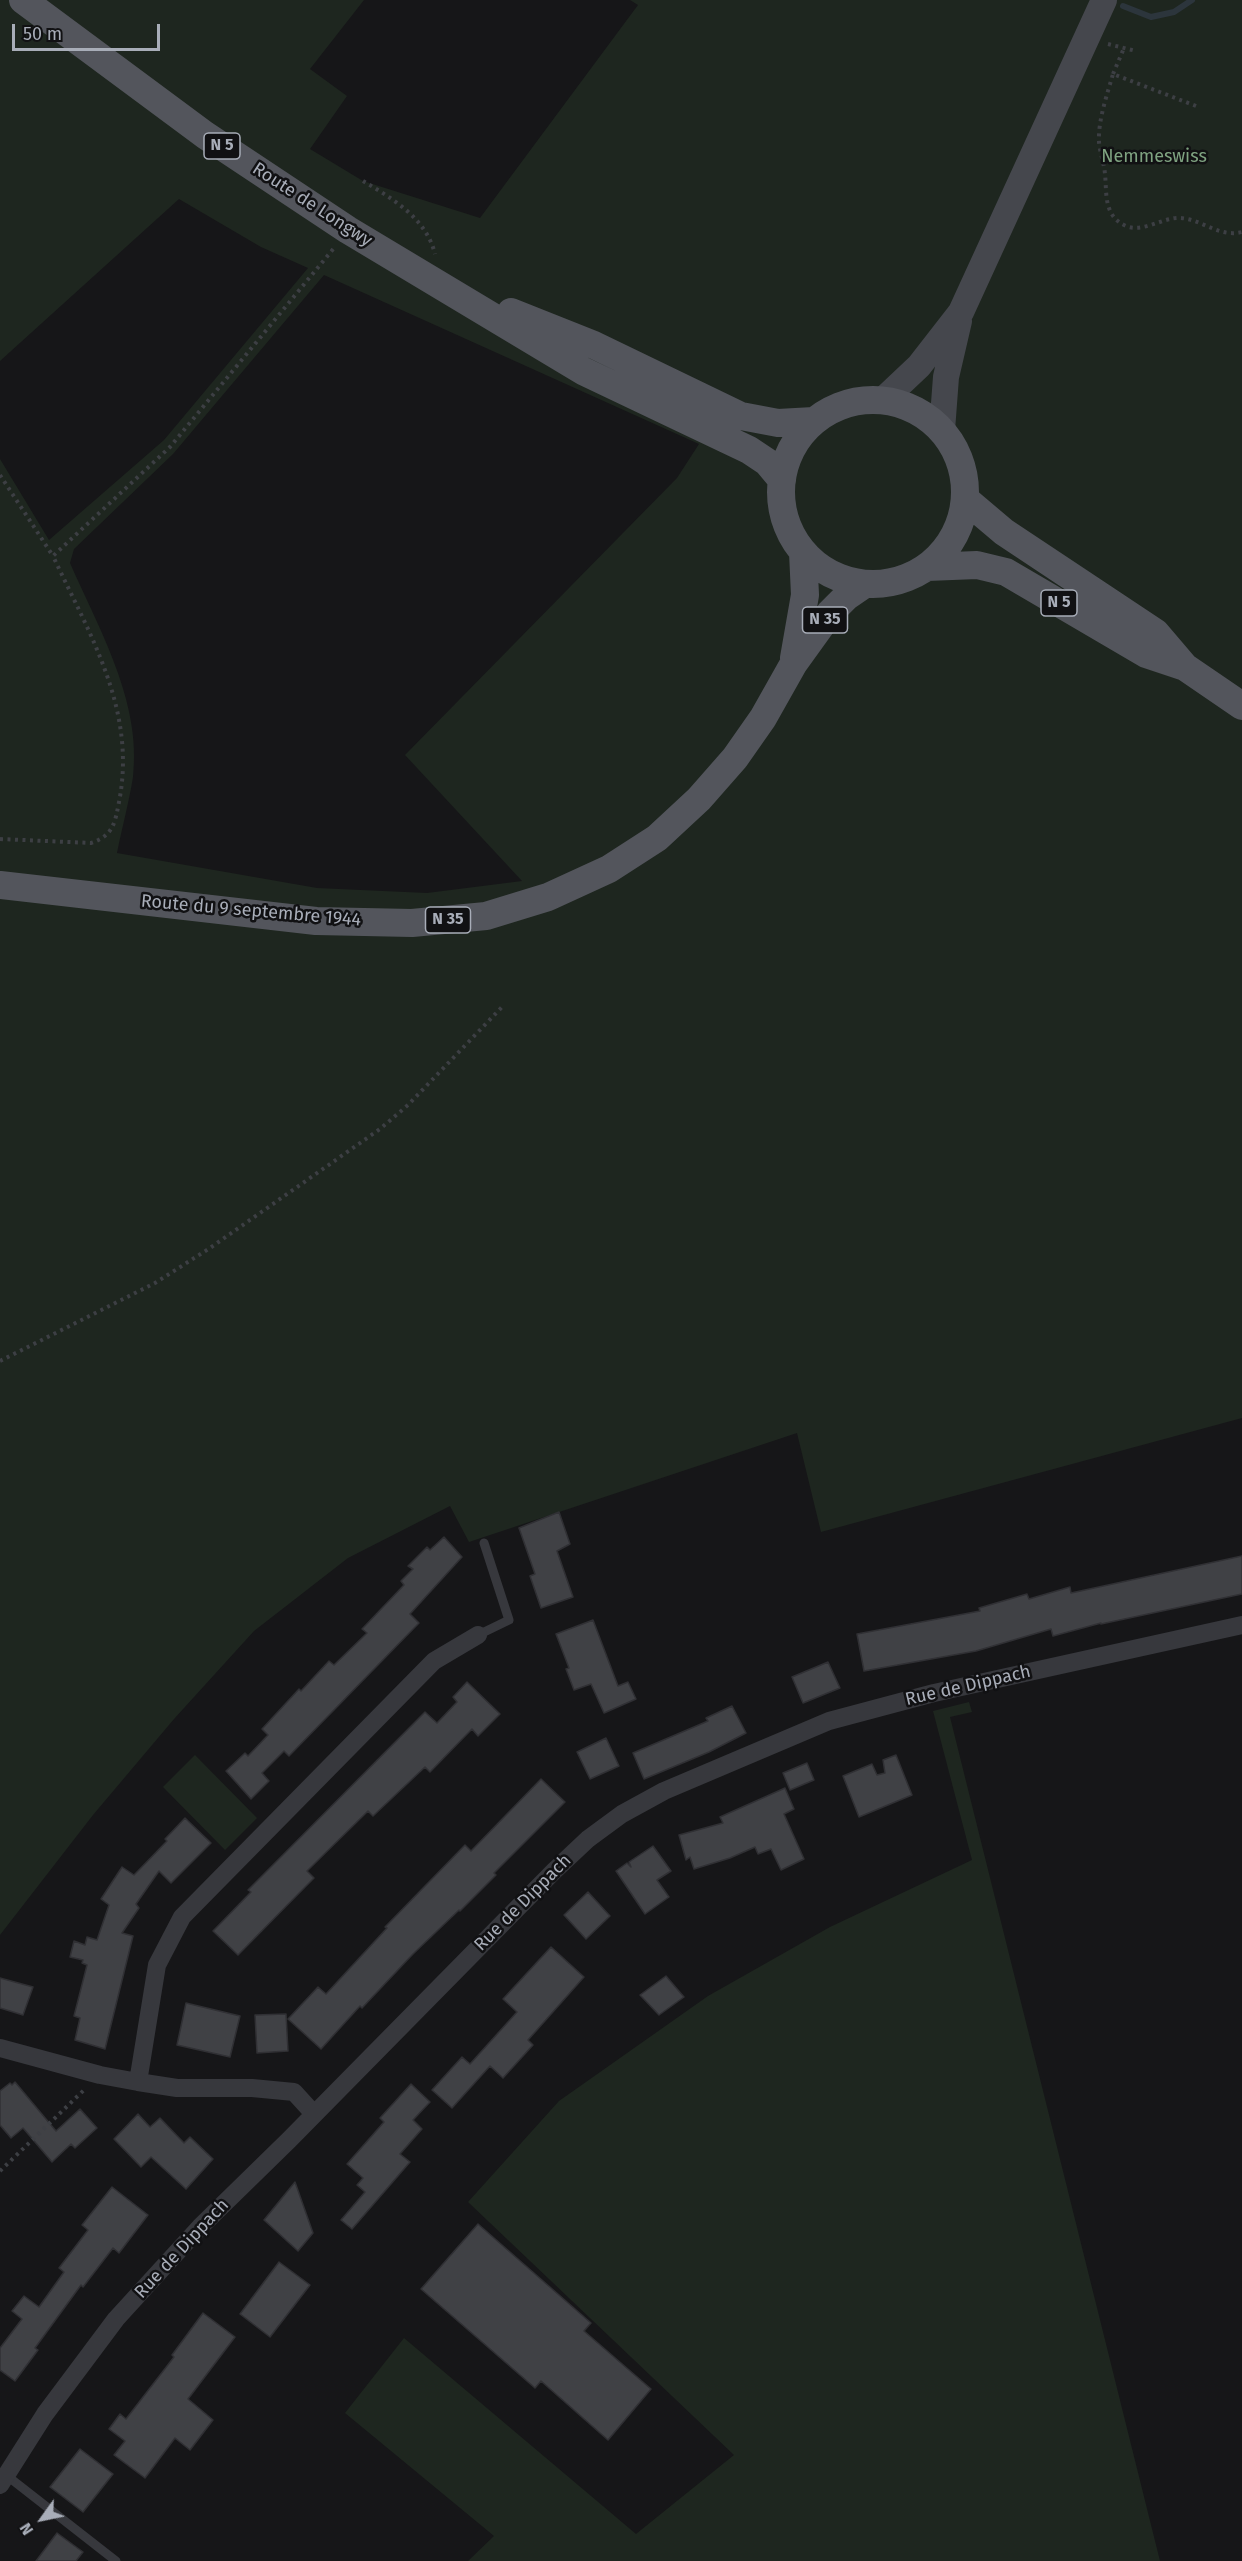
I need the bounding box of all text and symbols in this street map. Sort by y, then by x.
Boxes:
scale bar [15,12,164,50]
text: 50 m [23,23,62,45]
road number: N 5 [204,133,240,159]
park label: Nemmeswiss [1101,146,1207,168]
street label: Route de Longwy [248,158,376,252]
road number: N 5 [1041,590,1077,616]
road number: N 35 [802,607,848,633]
street label: Route du 9 septembre 1944 [140,891,362,931]
road number: N 35 [426,907,470,933]
street label: Rue de Dippach [903,1661,1033,1711]
street label: Rue de Dippach [470,1850,576,1956]
street label: Rue de Dippach [130,2195,234,2303]
north arrow [12,2489,72,2549]
text: N [16,2519,37,2539]

